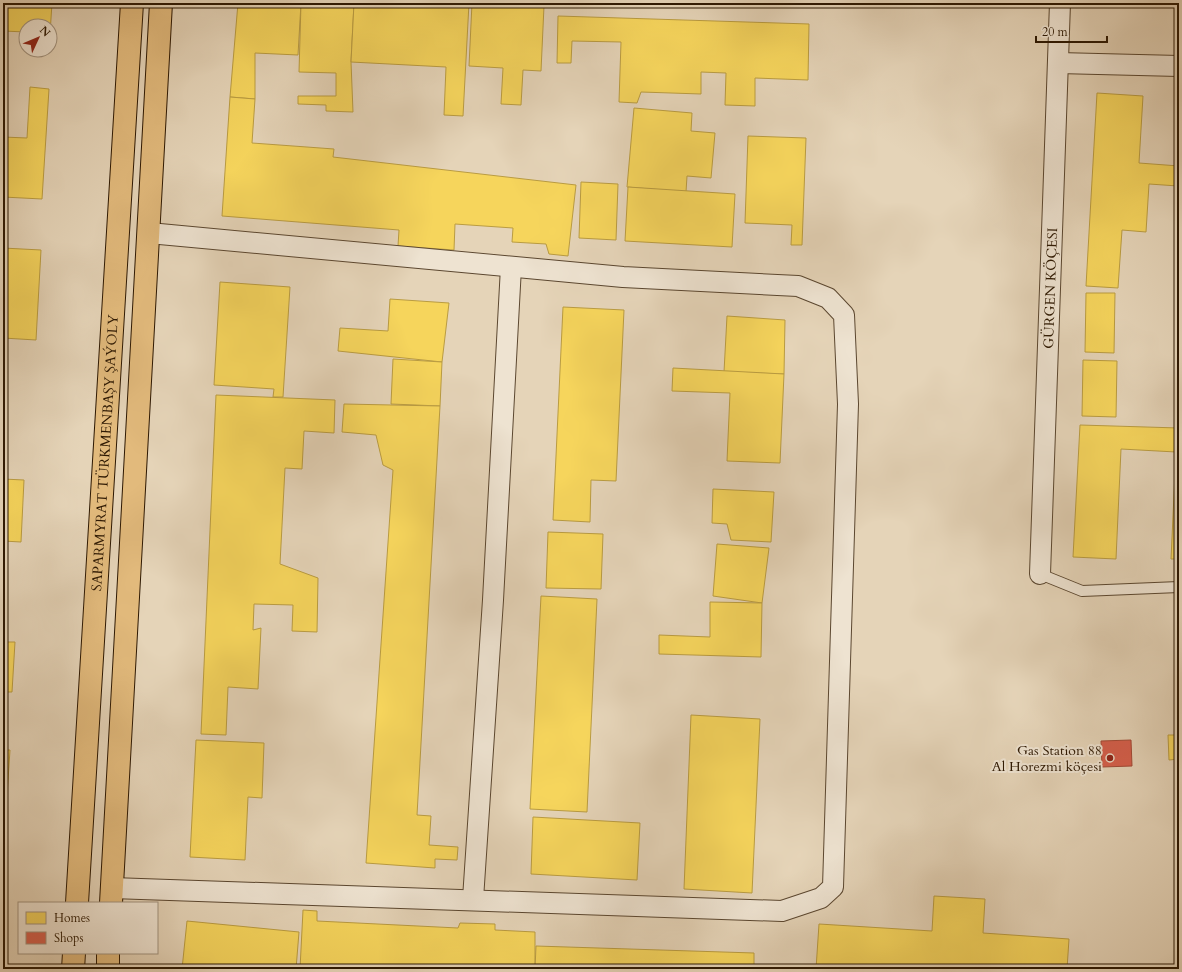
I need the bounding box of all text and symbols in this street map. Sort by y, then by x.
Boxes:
north arrow [18,18,58,58]
scale bar [1036,18,1107,44]
text: N [36,23,54,40]
text: 20 m [1042,24,1069,40]
street label: GÜRGEN KÖÇESI [1039,227,1062,349]
street label: SAPARMYRAT TÜRKMENBAŞY ŞAÝOLY [87,313,123,592]
place label: Gas Station 88 Al Horezmi köçesi [992,741,1102,776]
marker: Gas Station 88 Al Horezmi köçesi [1105,753,1115,763]
legend [18,902,158,954]
text: Homes [54,910,90,926]
text: Shops [54,930,83,946]

